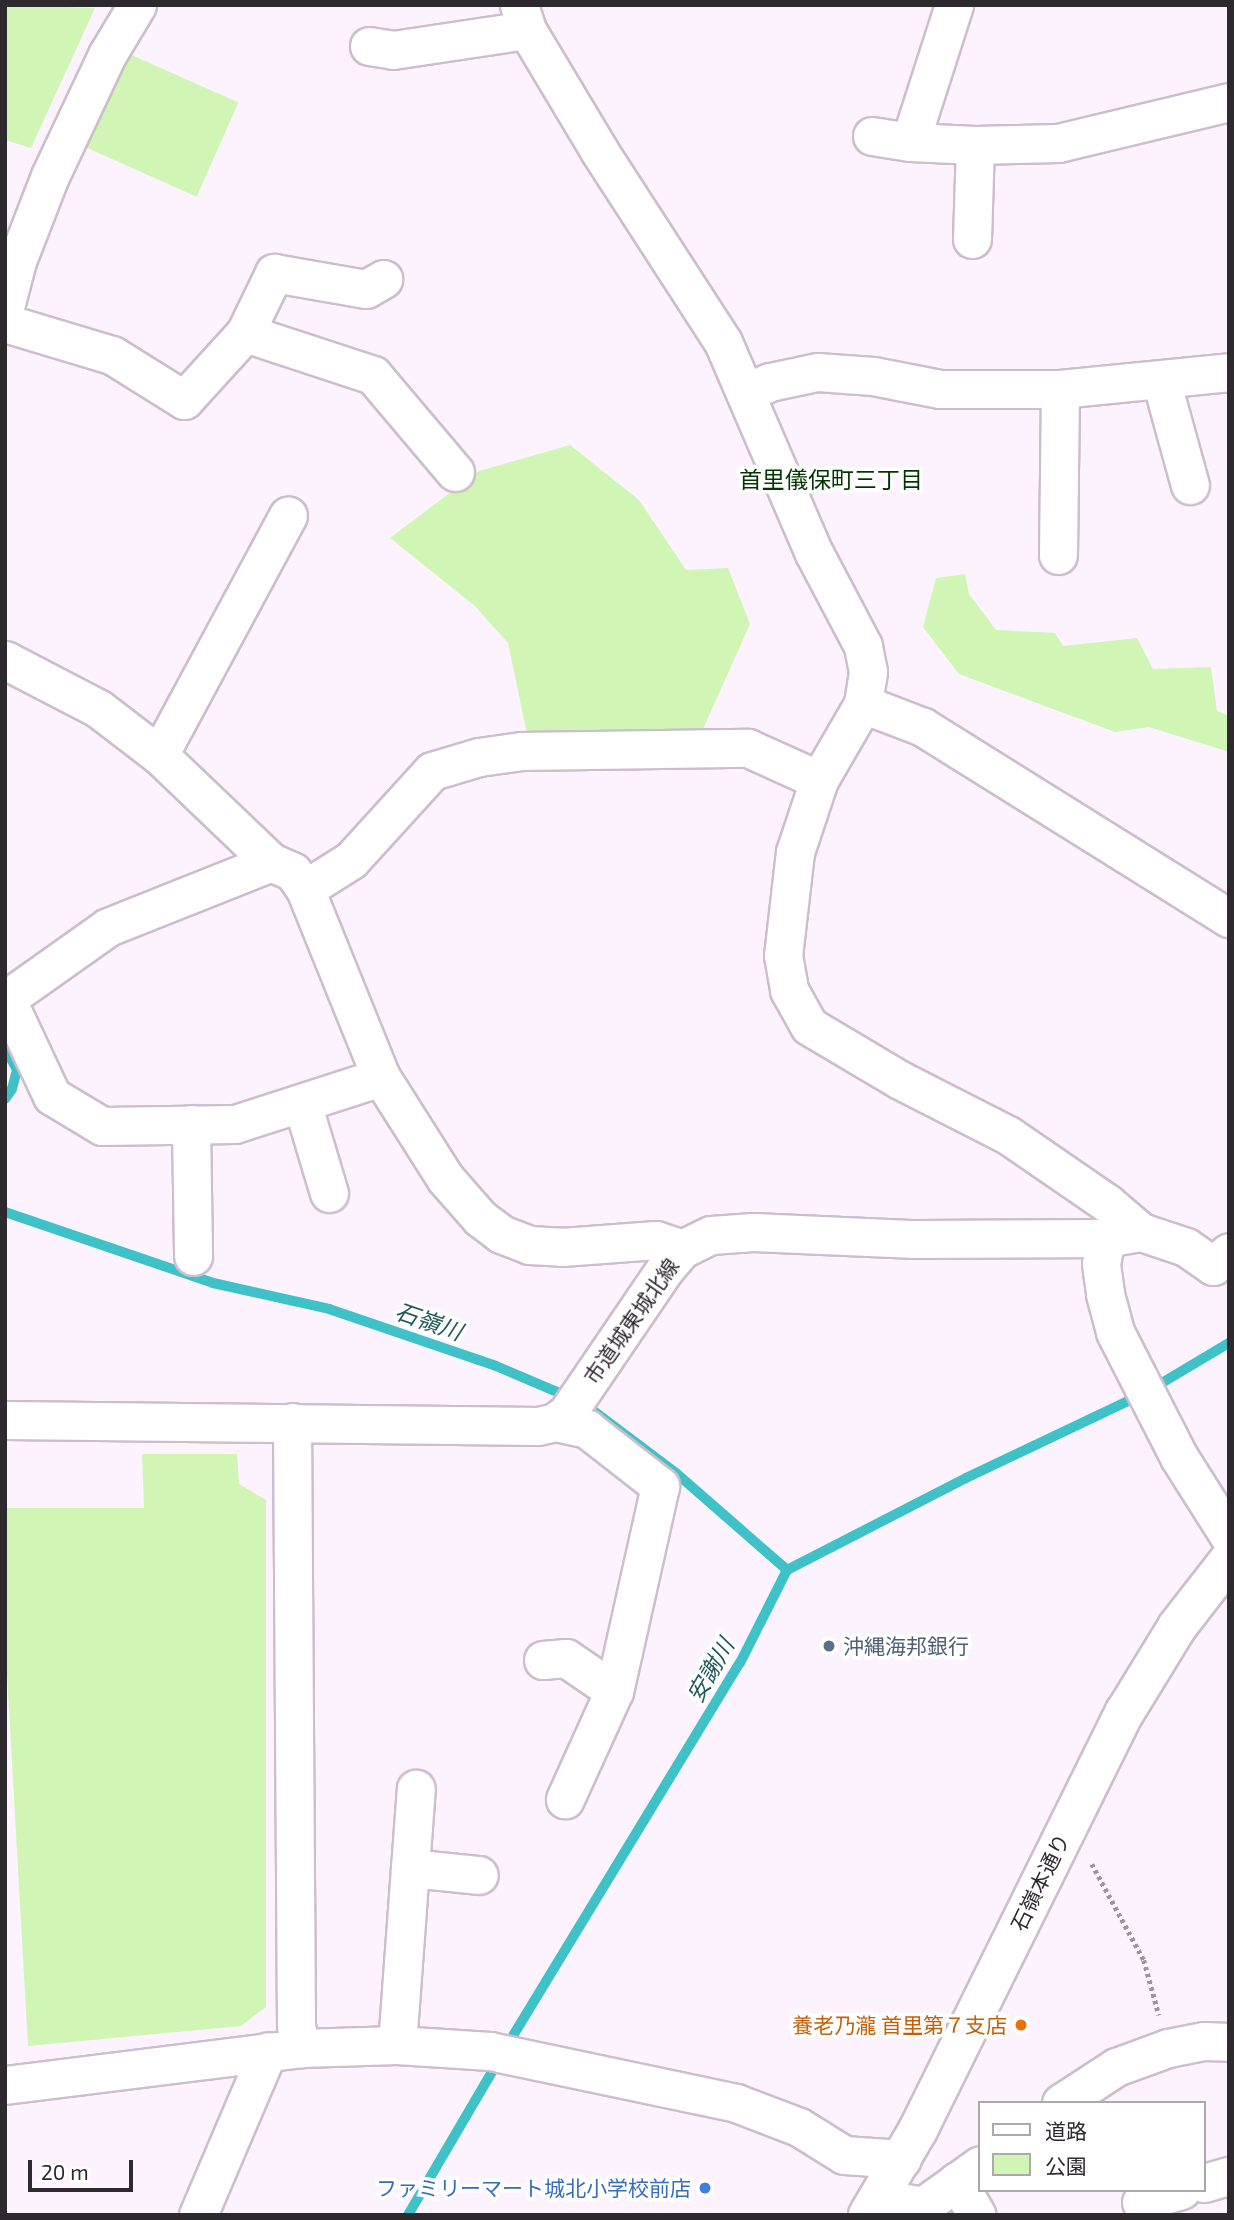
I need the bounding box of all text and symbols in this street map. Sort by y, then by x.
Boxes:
district label: 首里儀保町三丁目 [739,465,923,493]
street label: 市道城東城北線 [579,1254,683,1388]
water label: 石嶺川 [392,1297,466,1345]
water label: 安謝川 [681,1633,739,1707]
place label: 沖縄海邦銀行 [843,1633,969,1659]
marker: 沖縄海邦銀行 [821,1638,837,1654]
street label: 石嶺本通り [1006,1829,1074,1935]
place label: 養老乃瀧 首里第７支店 [792,2012,1007,2038]
marker: 養老乃瀧 首里第７支店 [1013,2017,1029,2033]
legend [978,2101,1206,2192]
text: 道路 [1045,2118,1087,2143]
scale bar [32,2146,136,2190]
text: 公園 [1045,2153,1087,2178]
text: 20 m [41,2159,89,2184]
place label: ファミリーマート城北小学校前店 [376,2175,691,2201]
marker: ファミリーマート城北小学校前店 [697,2180,713,2196]

